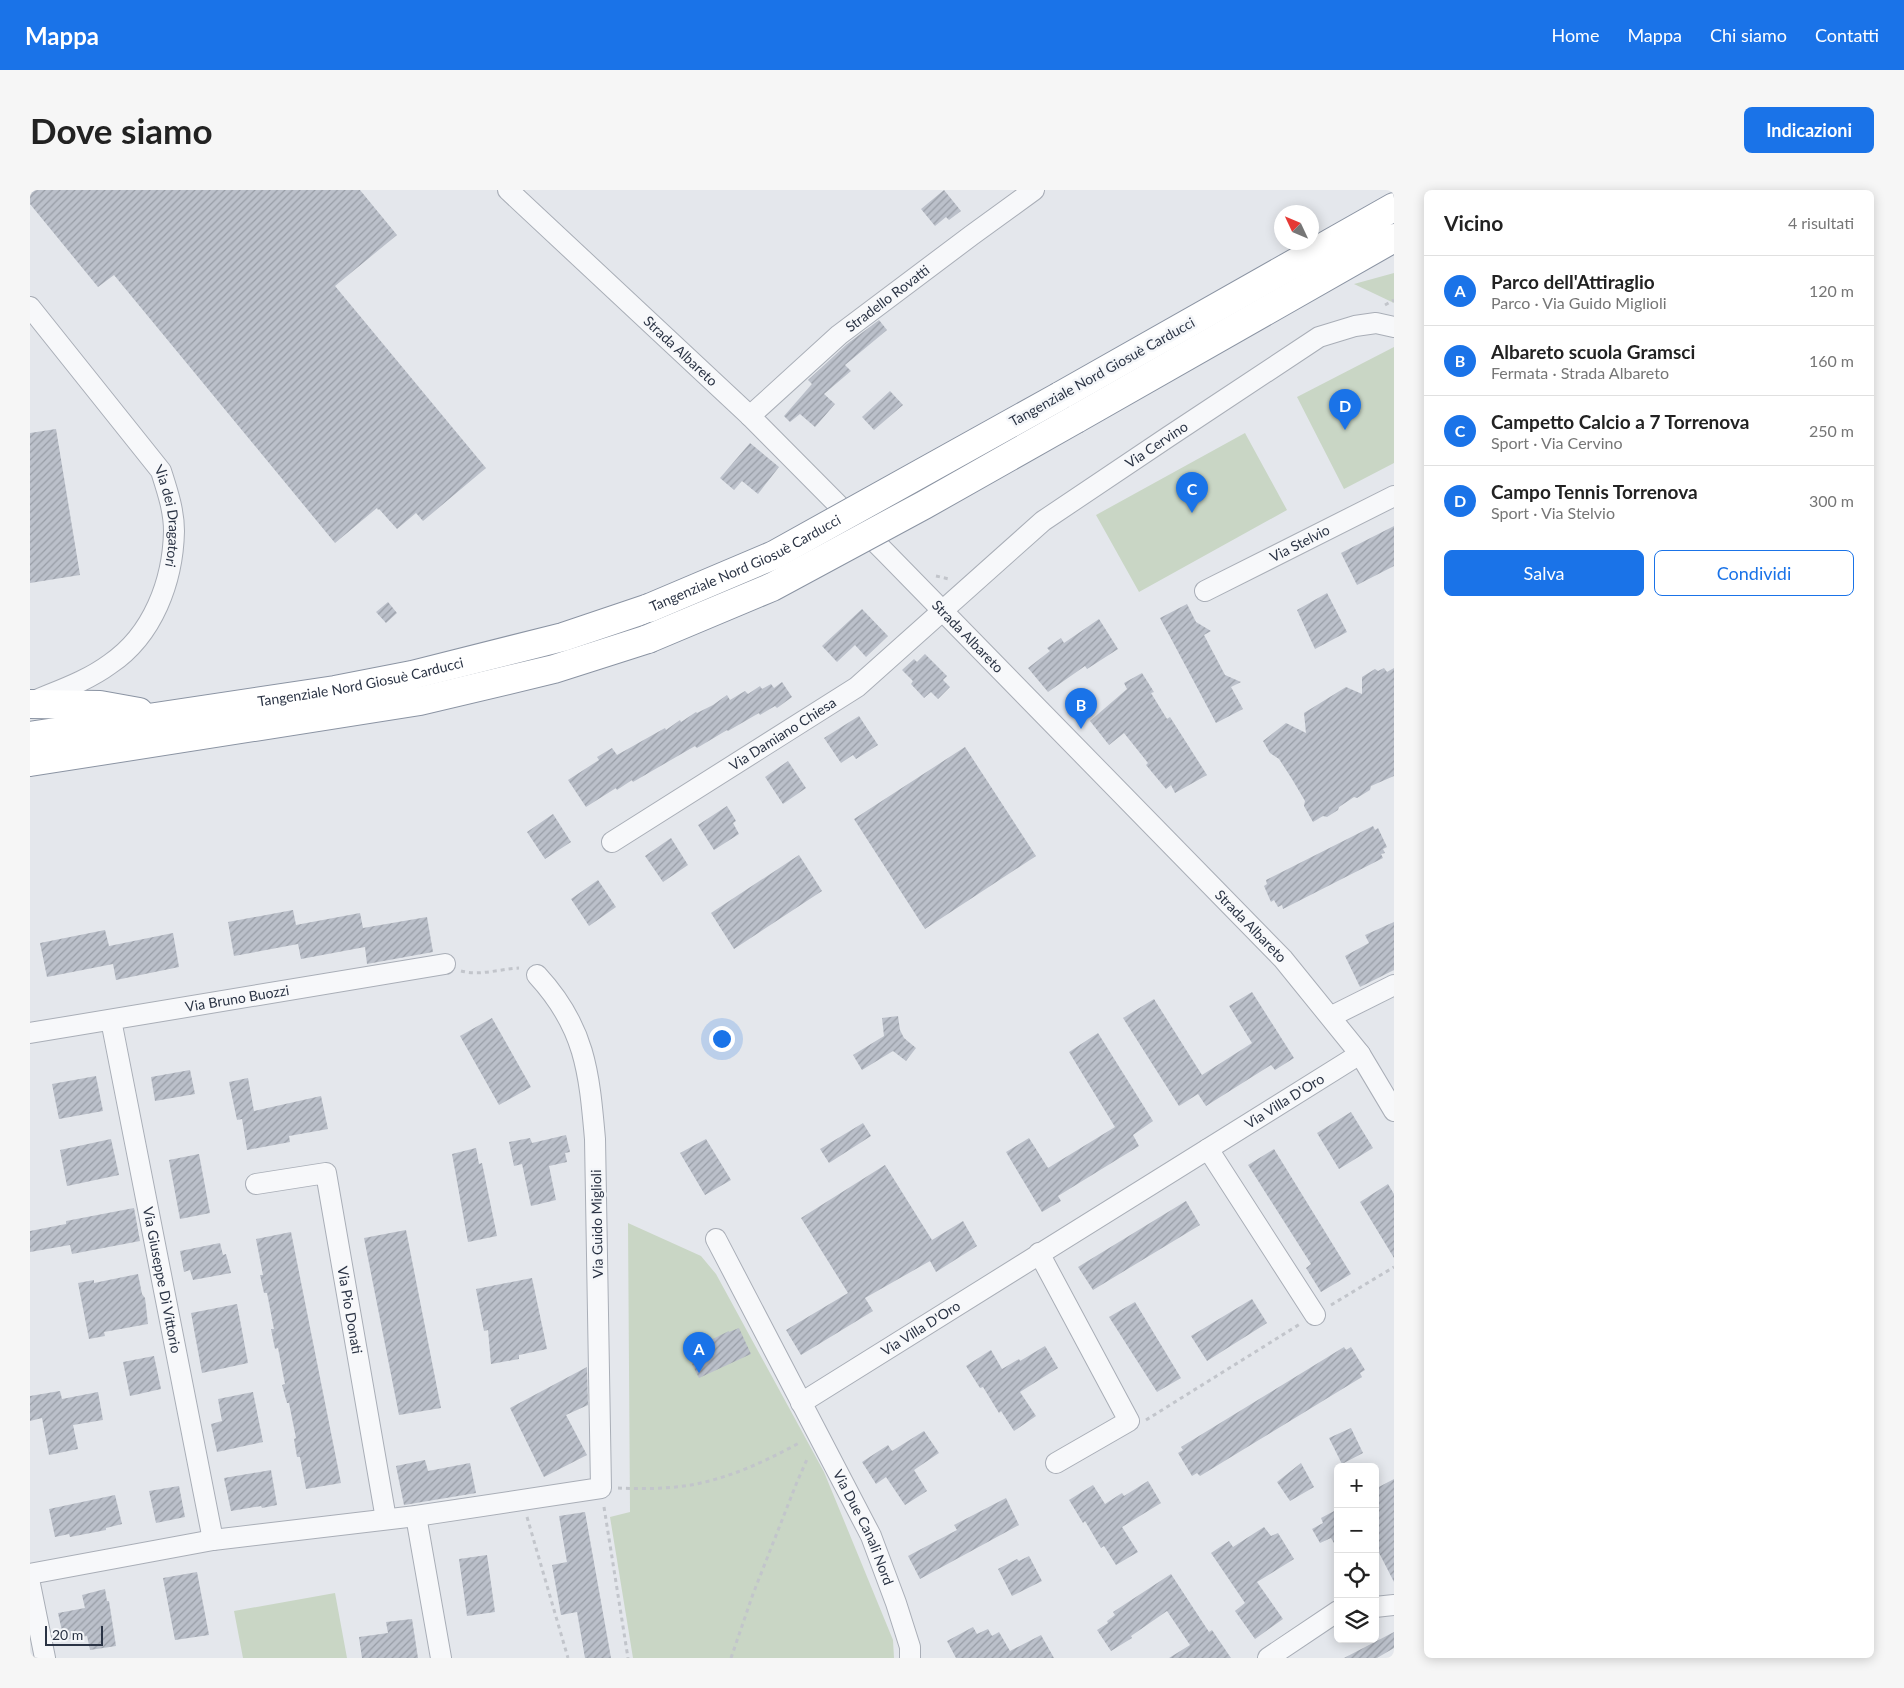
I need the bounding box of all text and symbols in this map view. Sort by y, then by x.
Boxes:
text: Mappa [25,21,99,50]
text: Home [1551,24,1599,46]
text: Mappa [1627,24,1682,46]
text: Chi siamo [1710,24,1787,46]
text: Contatti [1815,24,1879,46]
button: Indicazioni [1744,107,1874,153]
text: Dove siamo [30,109,213,151]
north arrow [1274,205,1319,250]
text: Vicino [1444,210,1503,235]
text: 4 risultati [1788,213,1854,232]
street label: Stradello Rovatti [842,261,933,335]
text: Parco dell'Attiraglio [1491,270,1655,293]
text: A [1454,281,1466,300]
text: 120 m [1809,281,1854,300]
text: Parco · Via Guido Miglioli [1491,293,1667,312]
street label: Strada Albareto [640,312,721,389]
street label: Tangenziale Nord Giosuè Carducci [1006,313,1197,430]
text: Albareto scuola Gramsci [1491,340,1695,363]
text: B [1455,351,1465,370]
text: 160 m [1809,351,1854,370]
text: Fermata · Strada Albareto [1491,363,1669,382]
pin: D [1329,389,1361,430]
text: Campetto Calcio a 7 Torrenova [1491,410,1749,433]
street label: Via Cervino [1122,417,1191,471]
text: C [1455,421,1465,440]
text: 250 m [1809,421,1854,440]
text: Sport · Via Cervino [1491,433,1623,452]
street label: Via dei Dragatori [151,461,183,569]
pin: C [1176,472,1208,513]
text: Campo Tennis Torrenova [1491,480,1698,503]
text: D [1454,491,1466,510]
text: 300 m [1809,491,1854,510]
text: Sport · Via Stelvio [1491,503,1615,522]
street label: Tangenziale Nord Giosuè Carducci [647,511,843,615]
street label: Via Stelvio [1267,521,1332,565]
button: Salva [1444,550,1644,596]
button: Condividi [1654,550,1854,596]
street label: Strada Albareto [929,596,1007,676]
street label: Tangenziale Nord Giosuè Carducci [256,653,465,710]
pin: B [1065,688,1097,729]
street label: Via Damiano Chiesa [726,693,839,774]
street label: Strada Albareto [1212,886,1290,966]
street label: Via Bruno Buozzi [184,981,290,1015]
your location [709,1026,735,1052]
street label: Via Villa D'Oro [1241,1070,1327,1132]
street label: Via Guido Miglioli [587,1169,606,1279]
street label: Via Giuseppe Di Vittorio [140,1205,185,1355]
street label: Via Pio Donati [334,1265,366,1355]
street label: Via Villa D'Oro [878,1297,963,1359]
pin: A [683,1332,715,1373]
map controls [1334,1463,1379,1643]
button: + [1334,1463,1379,1508]
street label: Via Due Canali Nord [830,1467,897,1587]
button: − [1334,1508,1379,1553]
button: locate [1334,1553,1379,1598]
button: layers [1334,1598,1379,1643]
scale bar [45,1623,102,1646]
text: 20 m [52,1626,83,1643]

